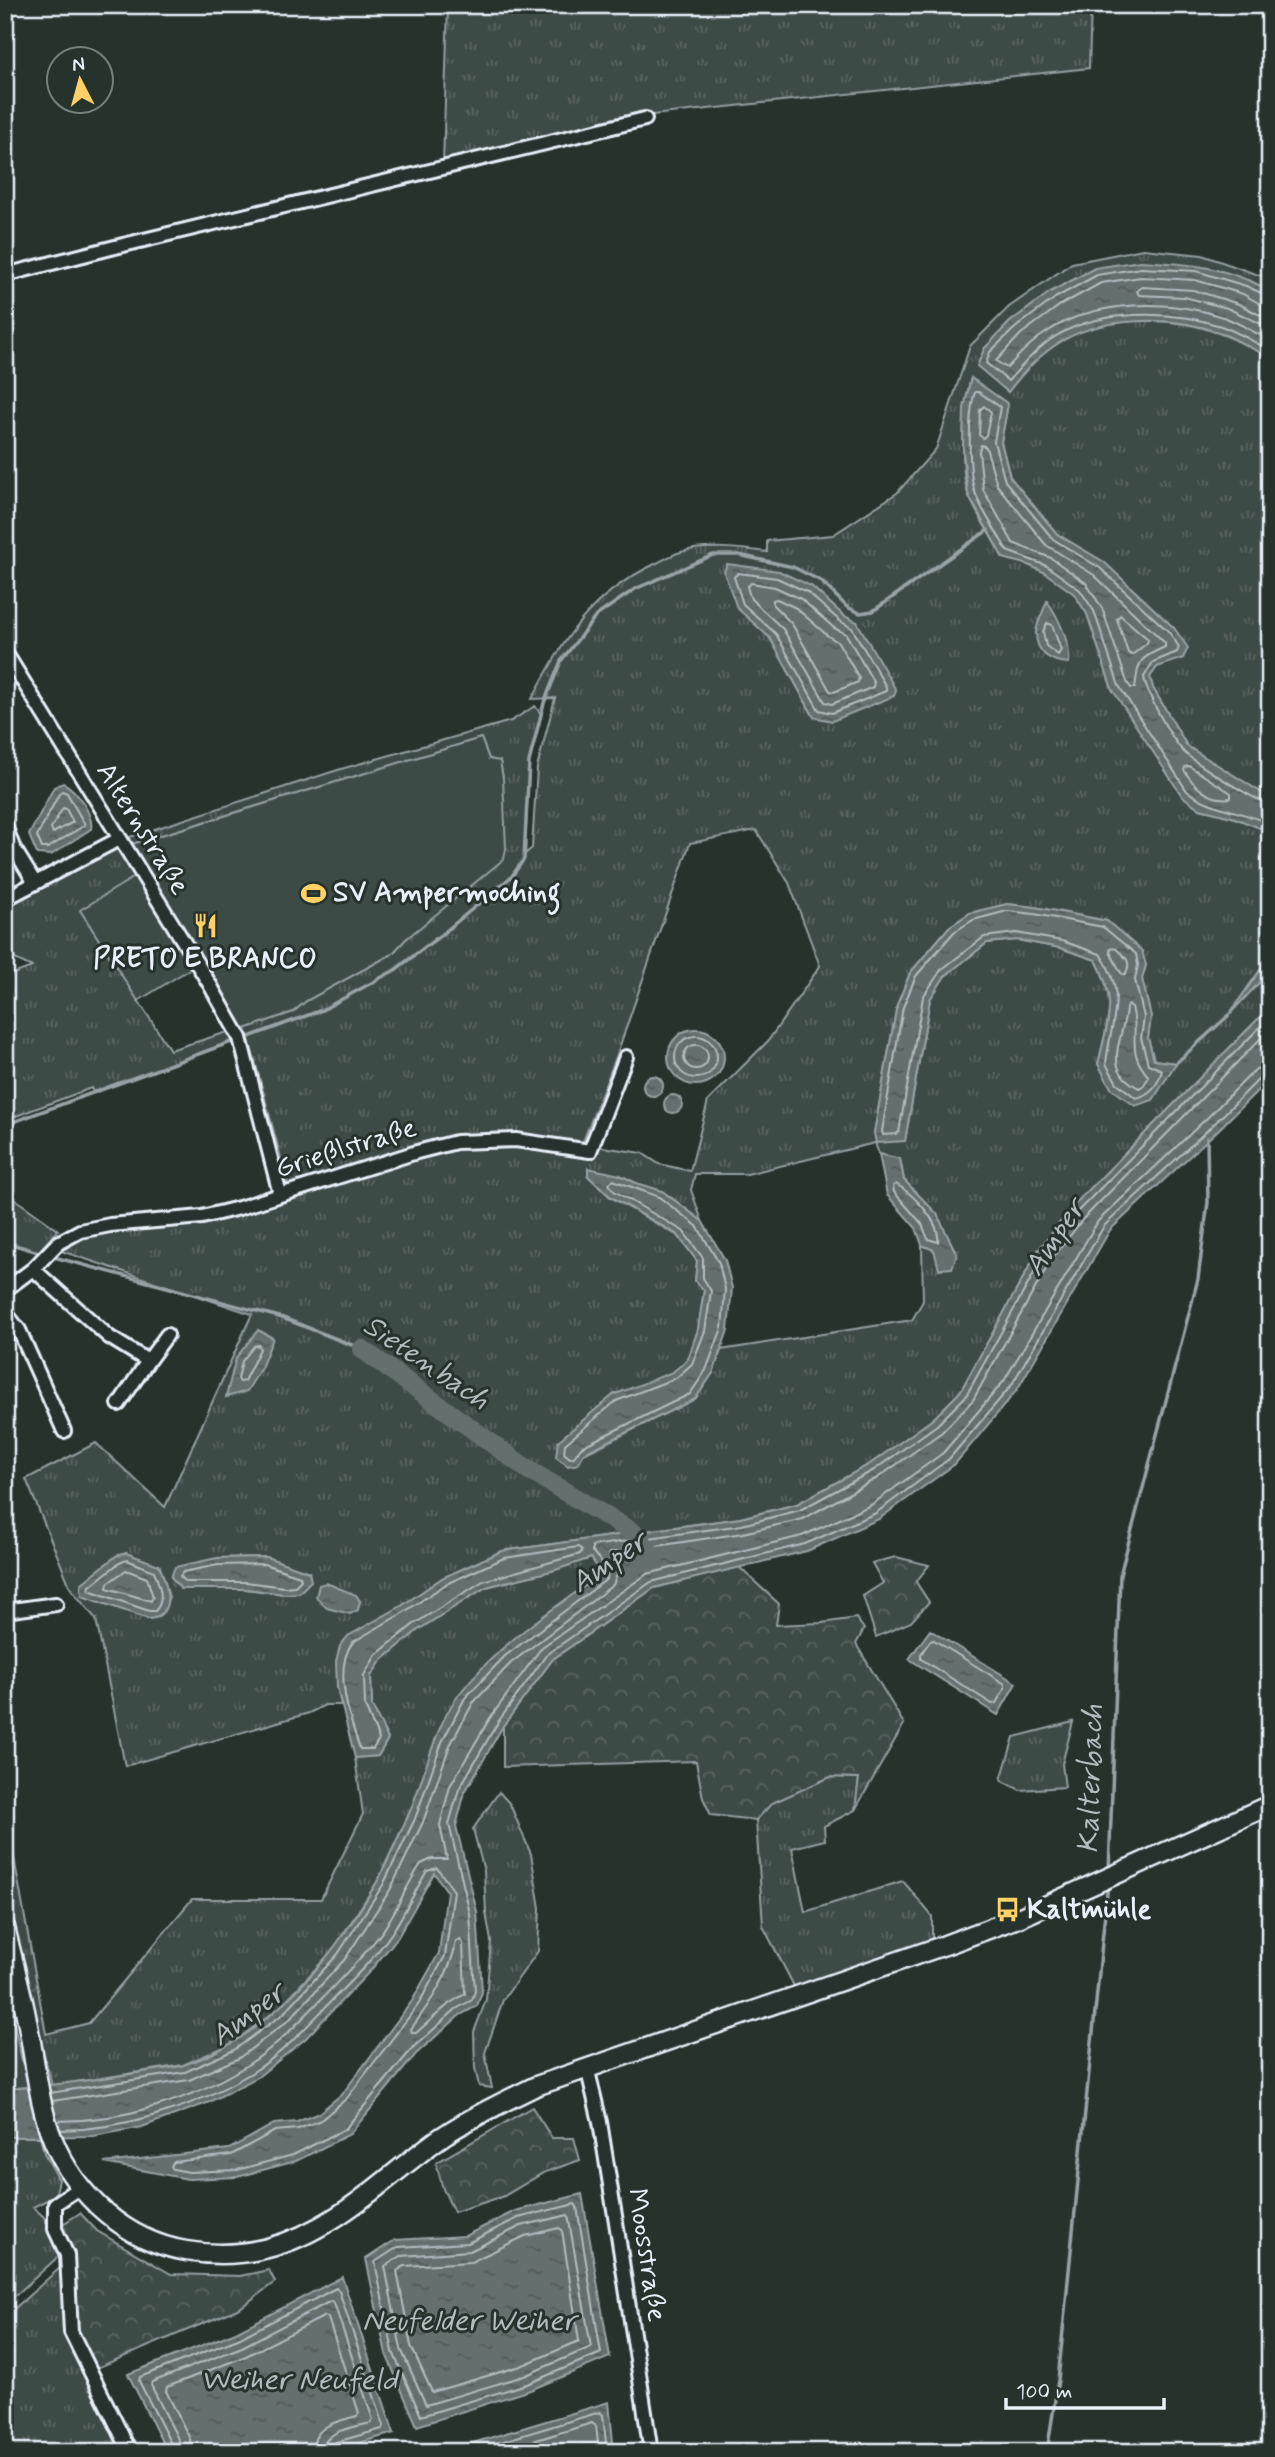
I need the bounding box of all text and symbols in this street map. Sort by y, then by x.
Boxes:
north arrow [46,46,116,116]
text: N [71,51,86,78]
street label: Alternstraße [87,756,197,902]
place label: SV Ampermoching [333,875,560,915]
sports icon: SV Ampermoching [299,879,327,907]
restaurant icon: PRETO E BRANCO [191,911,219,939]
place label: PRETO E BRANCO [93,941,317,978]
street label: Grießlstraße [271,1110,421,1188]
water label: Amper [1015,1189,1097,1284]
water label: Sietenbach [355,1306,497,1420]
water label: Amper [563,1521,658,1603]
water label: Kalterbach [1069,1704,1113,1854]
place label: Kaltmühle [1027,1892,1151,1929]
bus stop icon: Kaltmühle [993,1896,1021,1924]
water label: Amper [203,1972,297,2056]
street label: Moosstraße [617,2186,675,2324]
water label: Neufelder Weiher [362,2302,579,2341]
water label: Weiher Neufeld [201,2361,400,2400]
scale bar [1006,2366,1163,2410]
text: 100 m [1016,2378,1072,2406]

